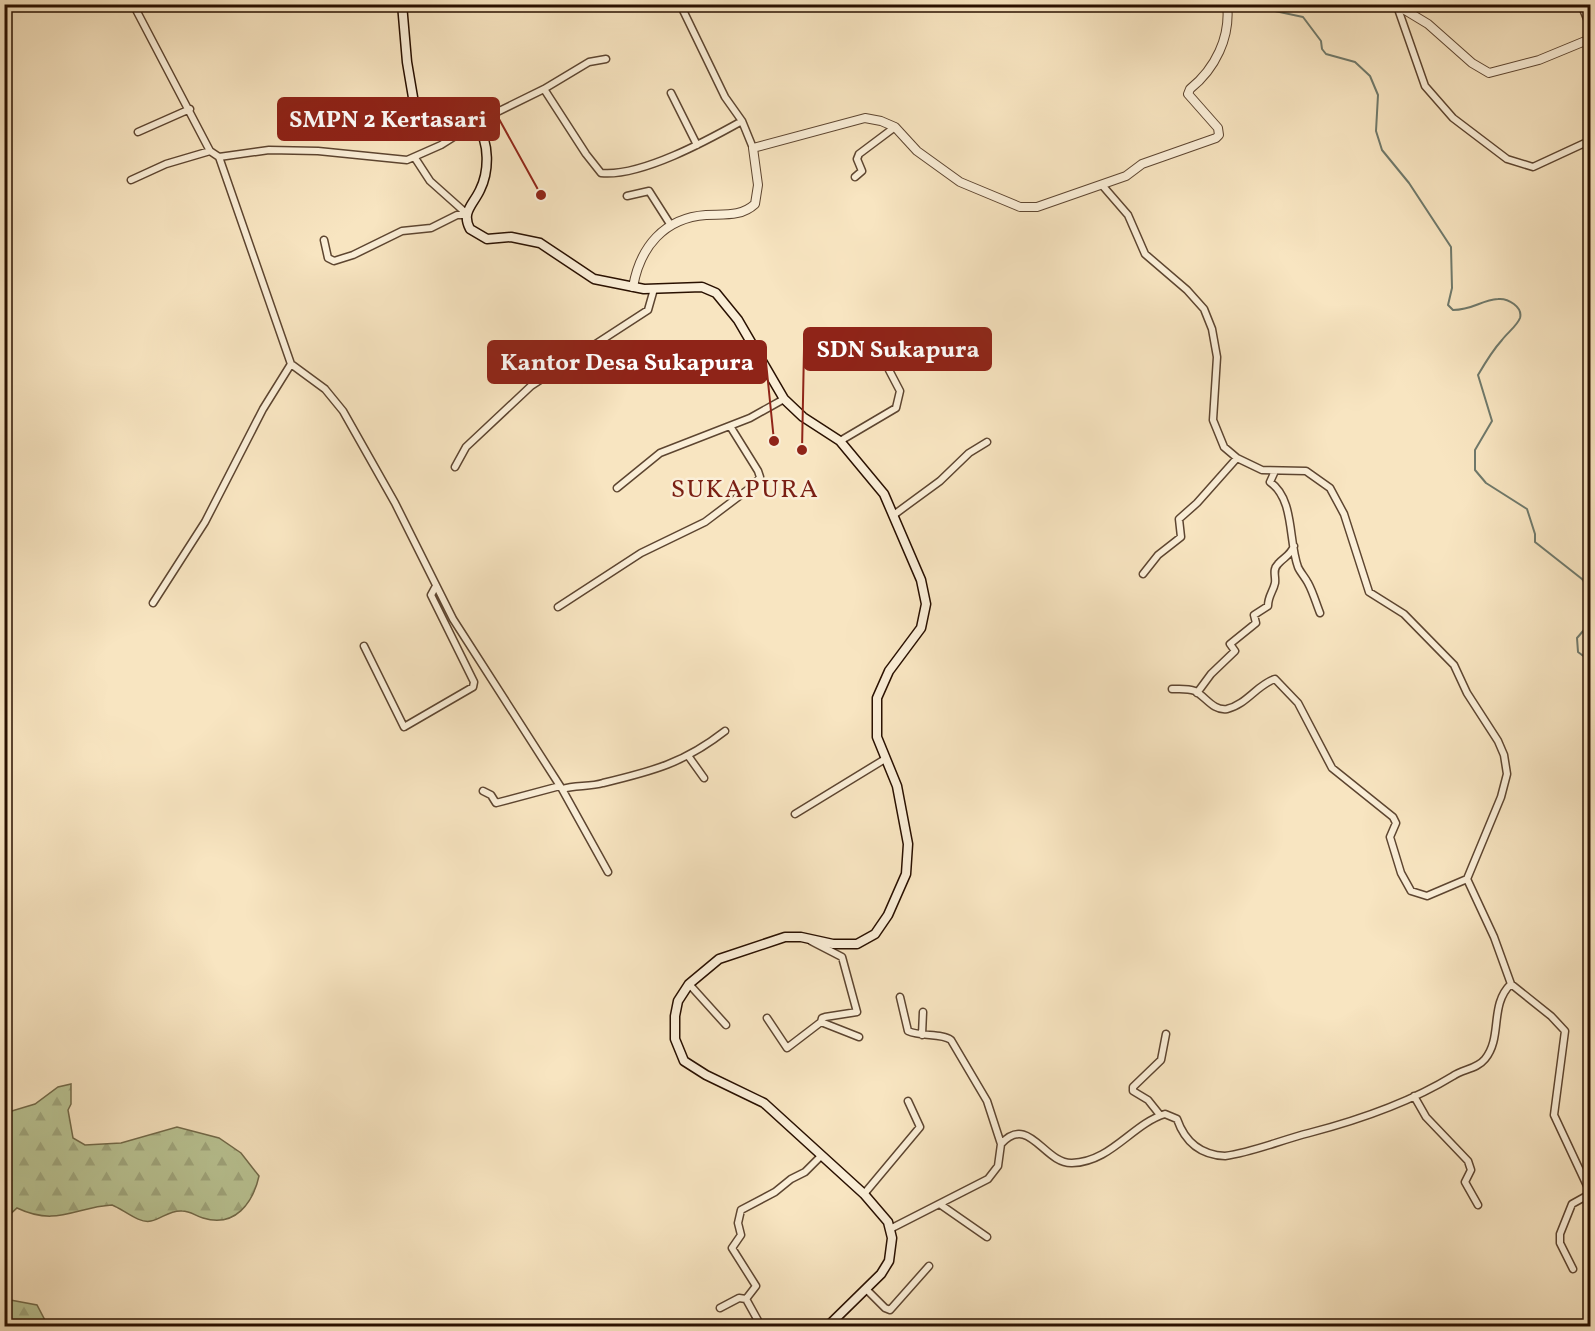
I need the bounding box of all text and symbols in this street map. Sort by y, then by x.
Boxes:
callout: SMPN 2 Kertasari [278,98,499,140]
text: SMPN 2 Kertasari [289,104,487,138]
callout: SDN Sukapura [804,328,991,370]
text: SDN Sukapura [816,334,980,368]
callout: Kantor Desa Sukapura [488,341,766,383]
text: Kantor Desa Sukapura [500,347,754,381]
district label: SUKAPURA [671,472,819,508]

